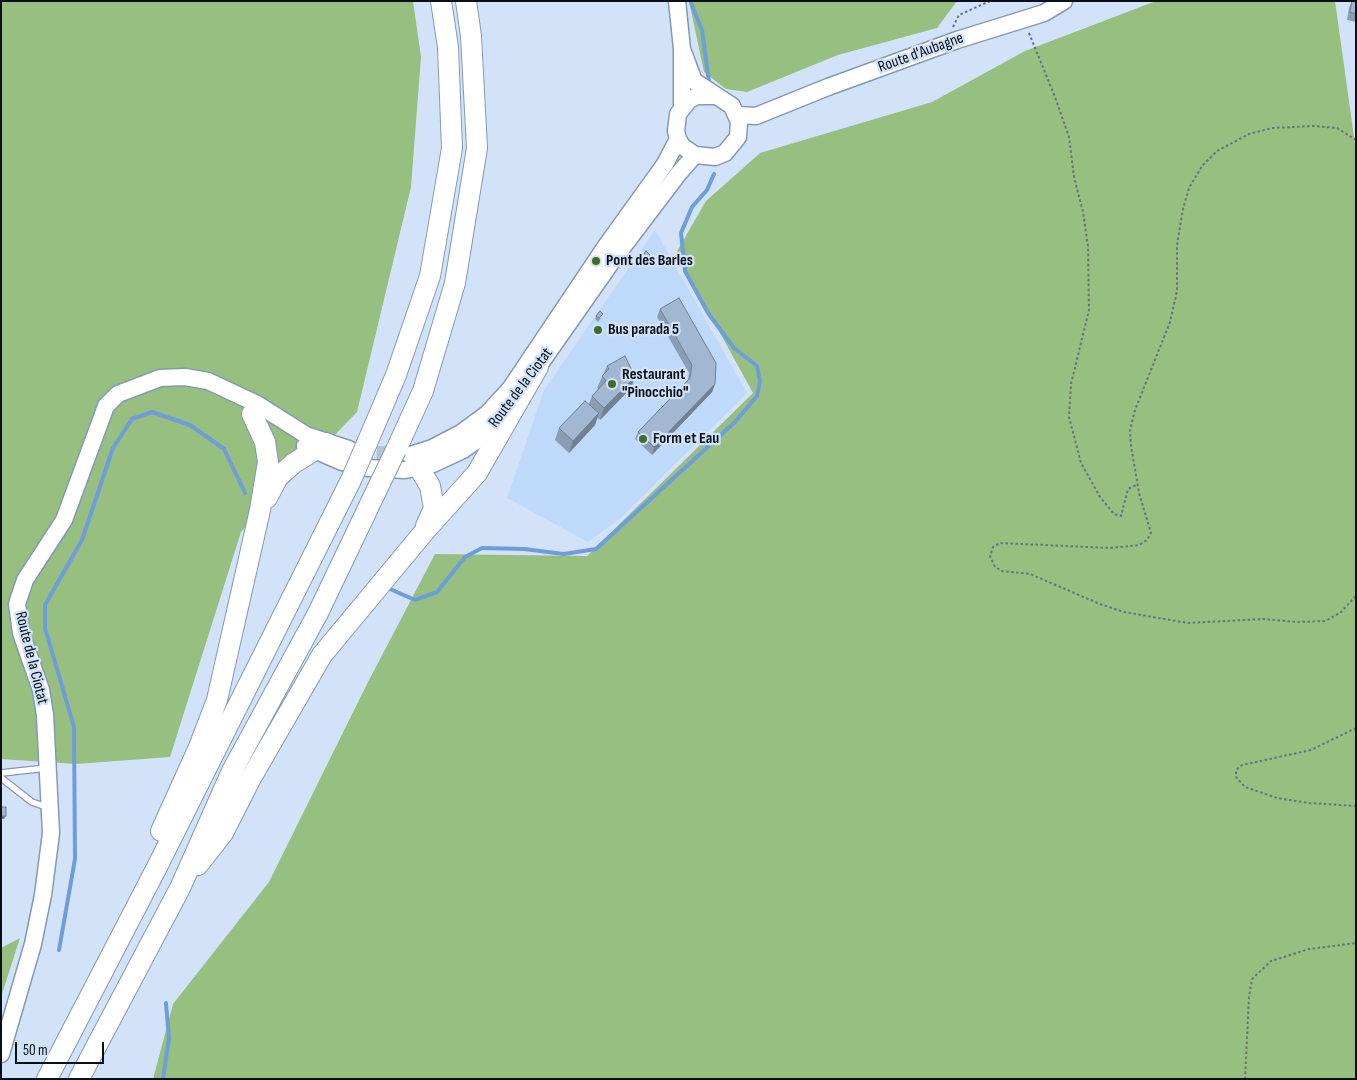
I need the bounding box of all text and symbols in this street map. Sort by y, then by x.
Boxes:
street label: Route d'Aubagne [876,29,966,77]
place label: Pont des Barles [606,251,693,271]
marker: Pont des Barles [590,255,602,267]
place label: Bus parada 5 [608,320,679,340]
marker: Bus parada 5 [592,324,604,336]
street label: Route de la Ciotat [485,344,557,432]
place label: Restaurant "Pinocchio" [622,365,688,403]
marker: Restaurant "Pinocchio" [606,378,618,390]
place label: Form et Eau [653,429,719,449]
marker: Form et Eau [637,433,649,445]
street label: Route de la Ciotat [10,610,52,706]
scale bar [18,1032,106,1064]
text: 50 m [23,1041,48,1060]

